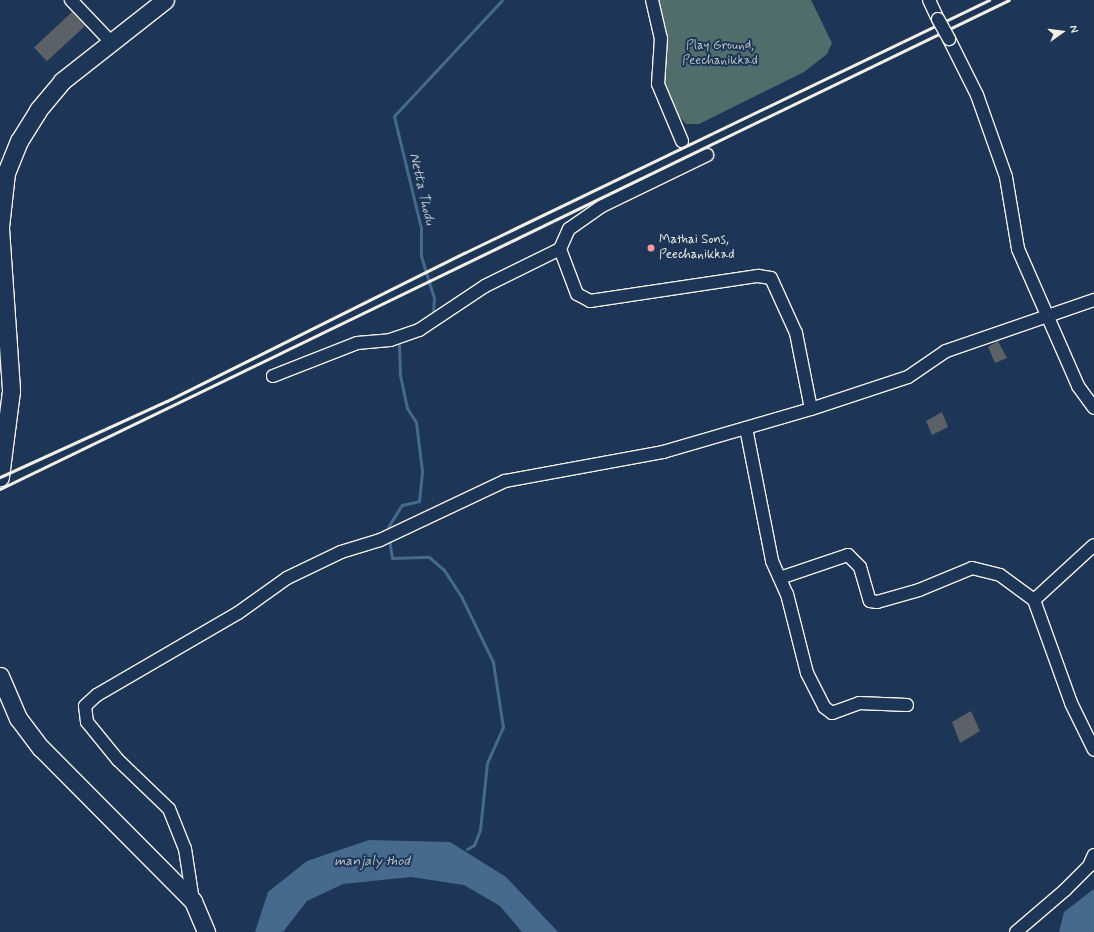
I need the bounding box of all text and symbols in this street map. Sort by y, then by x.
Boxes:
north arrow [1042,12,1082,52]
text: N [1066,24,1081,34]
park label: Play Ground, Peechanikkad [682,39,758,70]
water label: Netta Thodu [406,151,438,227]
place label: Mathai Sons, Peechanikkad [659,233,734,264]
marker: Mathai Sons, Peechanikkad [646,243,656,253]
water label: manjaly thod [334,853,410,869]

